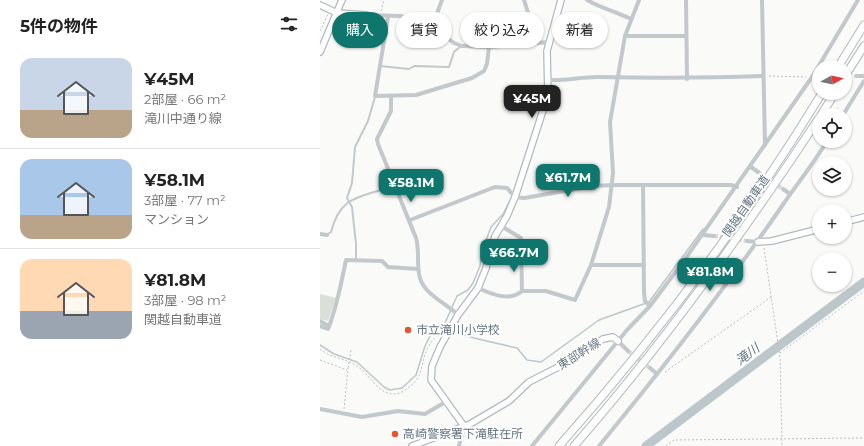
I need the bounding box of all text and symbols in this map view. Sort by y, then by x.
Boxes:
chip: 購入 [332,12,388,48]
chip: 賃貸 [396,12,452,48]
chip: 絞り込み [460,12,544,48]
chip: 新着 [552,12,608,48]
icon: filters [278,13,300,35]
text: 5件の物件 [20,16,98,36]
north arrow [812,60,852,100]
map controls [812,60,852,292]
text: ¥45M [144,69,194,89]
icon: home [52,74,100,122]
pin: ¥45M [508,85,556,119]
text: ¥45M [513,90,551,106]
text: 2部屋 · 66 m² [144,91,226,107]
button: locate [812,108,852,148]
text: 滝川中通り線 [144,110,222,126]
button: layers [812,156,852,196]
pin: ¥61.7M [535,164,601,198]
pin: ¥58.1M [378,169,444,203]
text: ¥61.7M [545,169,591,185]
text: ¥58.1M [144,170,205,190]
street label: 関越自動車道 [719,172,772,240]
text: ¥58.1M [388,174,434,190]
icon: home [52,175,100,223]
text: 3部屋 · 77 m² [144,192,226,208]
button: + [812,204,852,244]
text: マンション [144,211,209,227]
pin: ¥66.7M [481,239,547,273]
text: ¥66.7M [489,244,539,260]
button: − [812,252,852,292]
pin: ¥81.8M [677,258,743,292]
text: ¥81.8M [686,263,734,279]
text: ¥81.8M [144,270,206,290]
icon: home [52,275,100,323]
text: 3部屋 · 98 m² [144,292,226,308]
text: 関越自動車道 [144,311,222,327]
place label: 市立滝川小学校 [416,322,500,337]
marker: 市立滝川小学校 [403,325,413,335]
street label: 東部幹線 [554,334,603,373]
water label: 滝川 [732,339,764,368]
place label: 高崎警察署下滝駐在所 [403,426,523,441]
marker: 高崎警察署下滝駐在所 [390,429,400,439]

